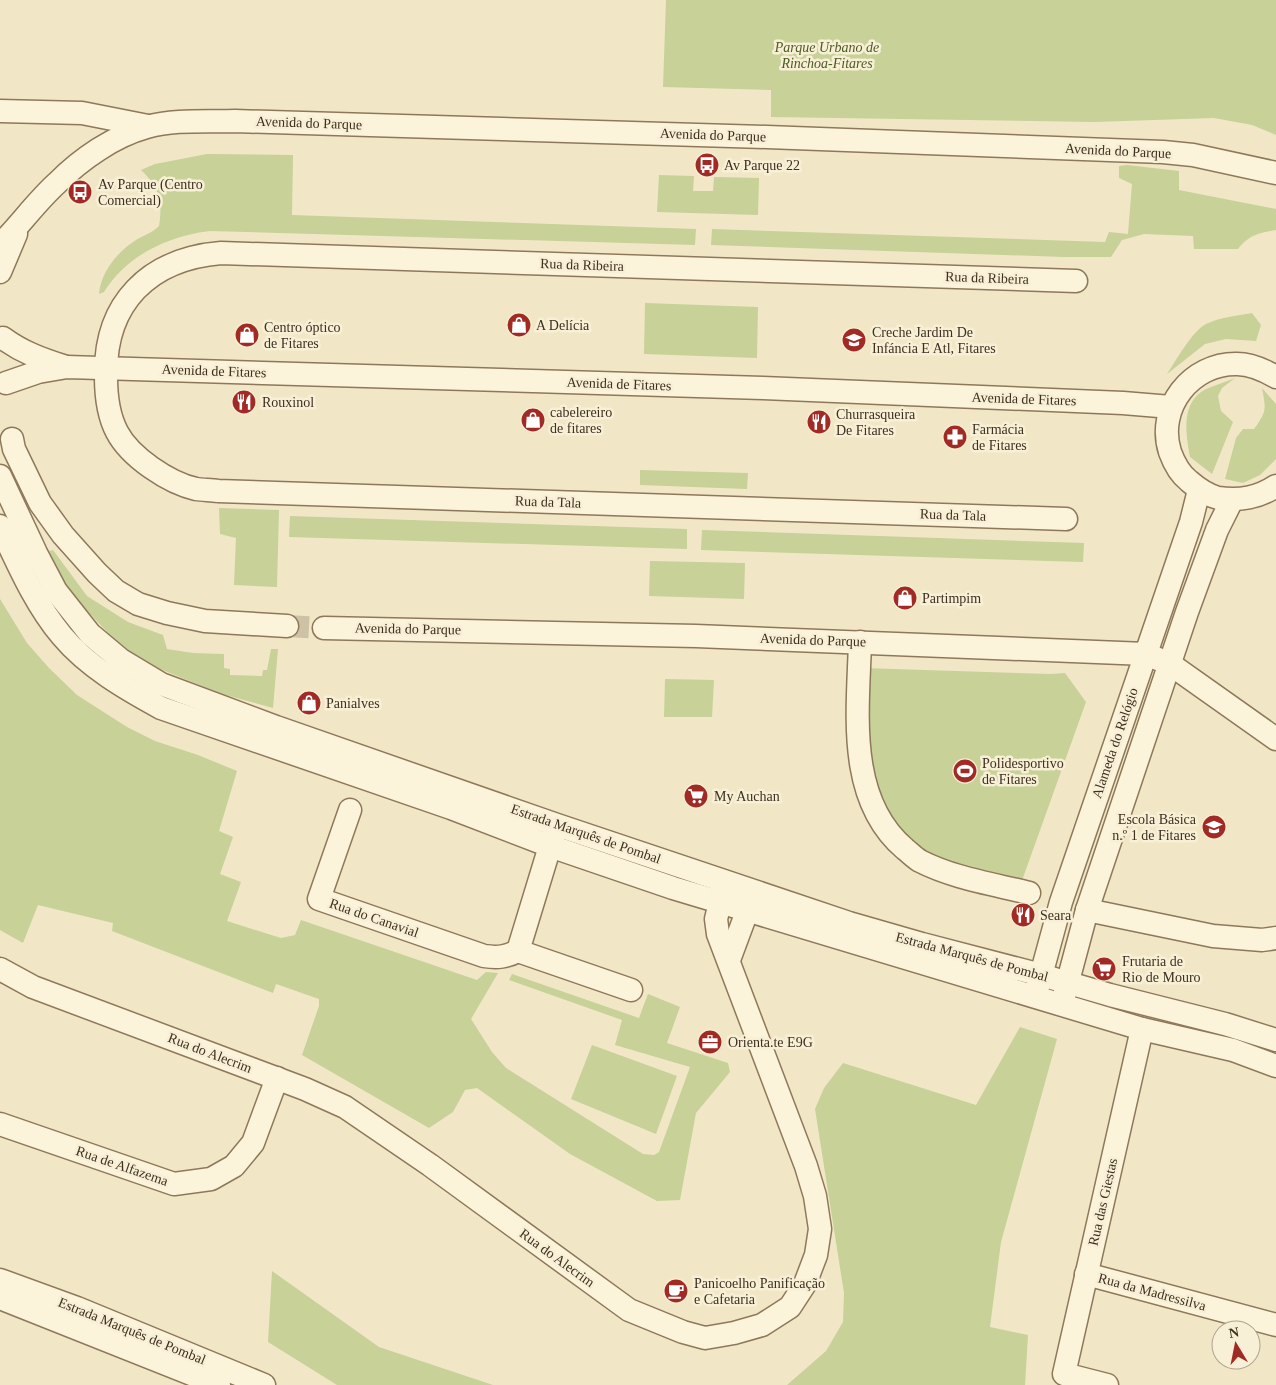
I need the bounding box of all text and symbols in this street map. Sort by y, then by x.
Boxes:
park label: Parque Urbano de Rinchoa-Fitares [774,40,879,71]
street label: Avenida do Parque [256,114,362,132]
street label: Avenida do Parque [660,126,766,144]
street label: Avenida do Parque [1065,141,1171,161]
bus stop icon: Av Parque 22 [694,152,720,178]
place label: Av Parque 22 [724,158,800,173]
place label: Av Parque (Centro Comercial) [98,177,203,209]
bus stop icon: Av Parque (Centro Comercial) [67,179,93,205]
street label: Rua da Ribeira [540,256,625,274]
street label: Rua da Ribeira [945,269,1030,287]
shop icon: A Delícia [506,312,532,338]
place label: A Delícia [536,318,590,333]
place label: Centro óptico de Fitares [264,320,341,351]
shop icon: Centro óptico de Fitares [234,322,260,348]
place label: Creche Jardim De Infáncia E Atl, Fitares [872,325,996,356]
school or university icon: Creche Jardim De Infáncia E Atl, Fitares [841,327,867,353]
street label: Avenida de Fitares [161,362,267,380]
street label: Avenida de Fitares [566,375,672,393]
restaurant icon: Rouxinol [231,389,257,415]
street label: Avenida de Fitares [971,390,1077,408]
place label: Rouxinol [262,395,314,410]
place label: cabelereiro de fitares [550,405,612,436]
shop icon: cabelereiro de fitares [520,407,546,433]
place label: Churrasqueira De Fitares [836,407,916,438]
restaurant icon: Churrasqueira De Fitares [806,409,832,435]
place label: Farmácia de Fitares [972,422,1027,453]
pharmacy icon: Farmácia de Fitares [942,424,968,450]
street label: Rua da Tala [515,493,582,511]
street label: Rua da Tala [920,506,987,524]
shop icon: Partimpim [892,585,918,611]
place label: Partimpim [922,591,981,606]
street label: Avenida do Parque [355,621,461,637]
street label: Avenida do Parque [760,631,866,649]
street label: Alameda do Relógio [1089,686,1141,800]
shop icon: Panialves [296,690,322,716]
place label: Panialves [326,696,380,711]
place label: Polidesportivo de Fitares [982,756,1064,787]
sports icon: Polidesportivo de Fitares [952,758,978,784]
supermarket icon: My Auchan [683,783,709,809]
place label: My Auchan [714,789,780,804]
street label: Estrada Marquês de Pombal [509,801,663,867]
place label: Escola Básica n.º 1 de Fitares [1112,812,1197,843]
school or university icon: Escola Básica n.º 1 de Fitares [1201,814,1227,840]
street label: Rua do Canavial [327,896,421,940]
restaurant icon: Seara [1010,902,1036,928]
place label: Seara [1040,908,1072,923]
street label: Estrada Marquês de Pombal [894,929,1050,985]
place label: Frutaria de Rio de Mouro [1122,954,1201,985]
supermarket icon: Frutaria de Rio de Mouro [1091,956,1117,982]
office icon: Orienta.te E9G [697,1029,723,1055]
street label: Rua do Alecrim [166,1030,254,1076]
place label: Orienta.te E9G [728,1035,813,1050]
street label: Rua de Alfazema [74,1143,171,1189]
street label: Rua das Giestas [1086,1157,1120,1247]
street label: Rua do Alecrim [517,1226,597,1290]
street label: Rua da Madressilva [1096,1270,1208,1314]
place label: Panicoelho Panificação e Cafetaria [694,1276,825,1307]
cafe icon: Panicoelho Panificação e Cafetaria [663,1278,689,1304]
street label: Estrada Marquês de Pombal [56,1295,208,1367]
north arrow [1211,1320,1261,1370]
text: N [1228,1324,1240,1341]

